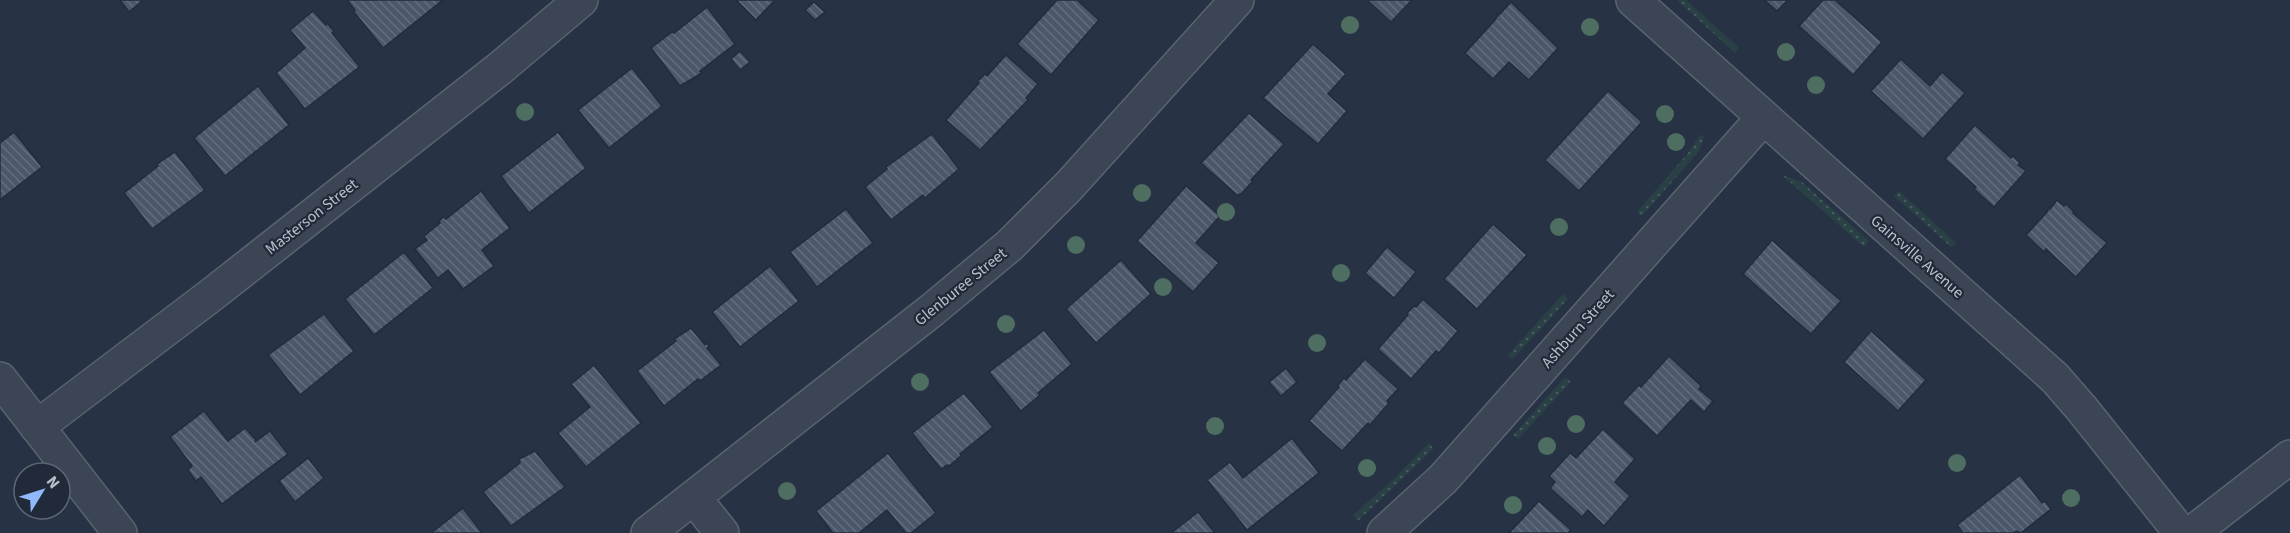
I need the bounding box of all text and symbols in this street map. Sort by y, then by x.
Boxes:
street label: Masterson Street [261,173,363,260]
street label: Gainsville Avenue [1866,210,1969,304]
street label: Glenburee Street [910,242,1012,331]
street label: Ashburn Street [1536,284,1620,373]
north arrow [12,461,72,521]
text: N [41,471,65,493]

